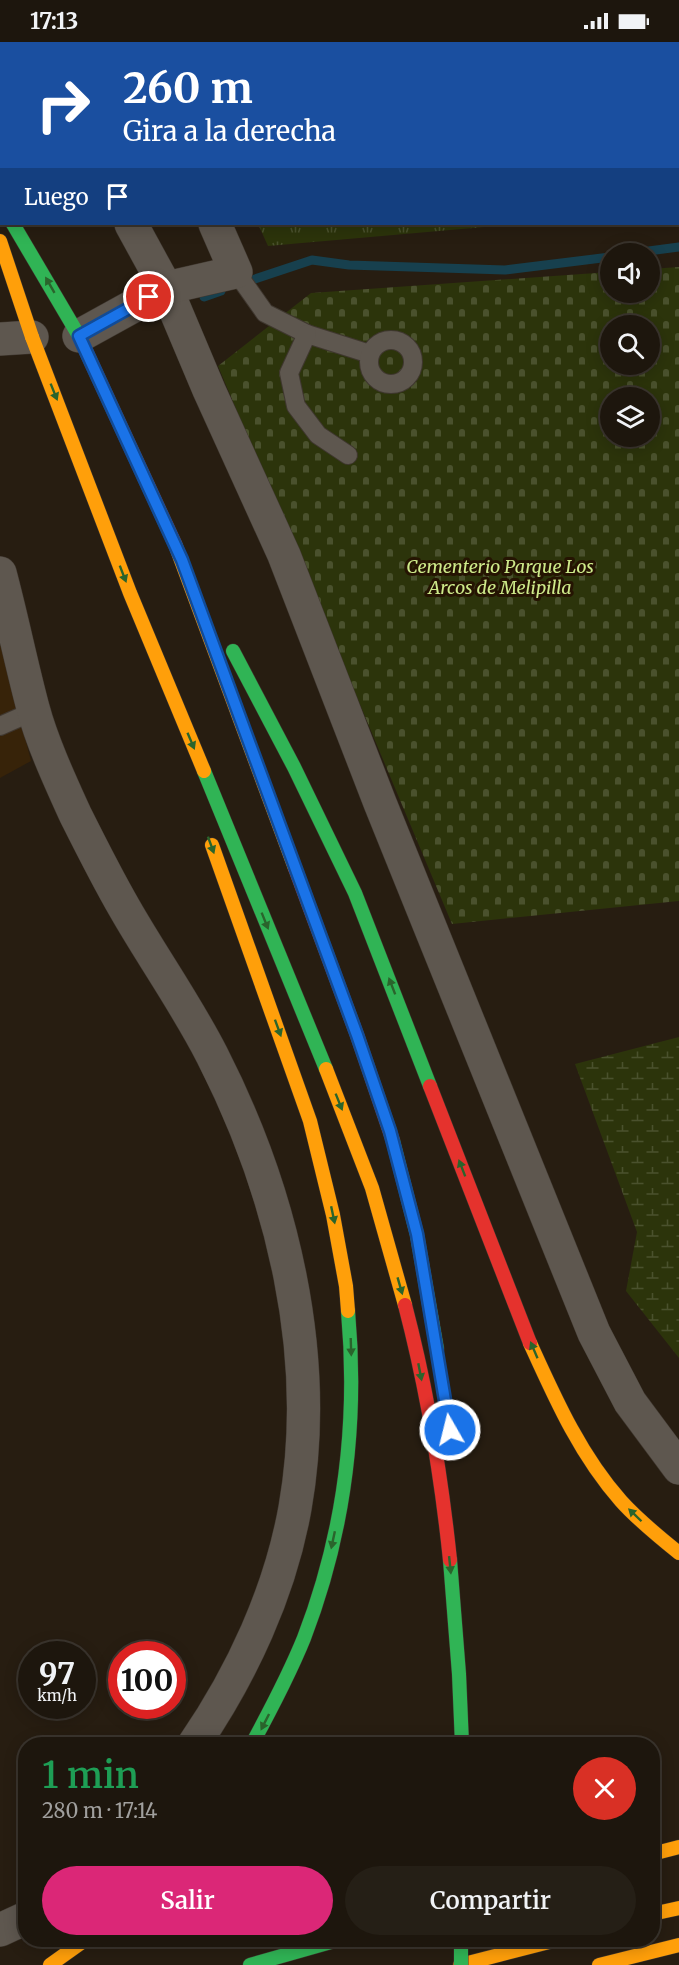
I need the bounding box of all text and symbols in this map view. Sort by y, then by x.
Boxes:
text: 17:13 [30,7,78,35]
text: 260 m [123,62,253,114]
icon: right [24,66,102,144]
text: Gira a la derecha [123,114,336,148]
icon: arrive [101,180,134,213]
text: Luego [24,183,89,211]
map controls [600,243,660,447]
button: sound [600,243,660,303]
pin [123,271,174,322]
one-way arrow [44,277,55,293]
icon: arrive [132,280,165,313]
button: search [600,315,660,375]
one-way arrow [49,383,59,401]
button: layers [600,387,660,447]
park label: Cementerio Parque Los Arcos de Melipilla [406,555,594,599]
one-way arrow [118,565,128,583]
one-way arrow [186,732,196,750]
one-way arrow [207,836,217,854]
one-way arrow [261,912,271,930]
one-way arrow [387,977,397,995]
one-way arrow [273,1020,283,1038]
one-way arrow [334,1093,344,1111]
one-way arrow [457,1159,467,1177]
one-way arrow [329,1206,338,1225]
one-way arrow [396,1277,406,1296]
one-way arrow [346,1337,355,1356]
one-way arrow [528,1341,538,1359]
one-way arrow [416,1363,425,1382]
position arrow [418,1398,482,1462]
one-way arrow [629,1508,643,1522]
one-way arrow [328,1531,337,1550]
one-way arrow [445,1555,455,1574]
speed limit sign: 100 [108,1641,186,1719]
text: 97 [39,1654,75,1692]
text: km/h [37,1686,77,1705]
one-way arrow [260,1714,270,1731]
text: 1 min [42,1753,139,1798]
button: close [573,1757,636,1820]
text: 280 m · 17:14 [42,1798,157,1823]
button: Salir [42,1866,333,1935]
button: Compartir [345,1866,636,1935]

